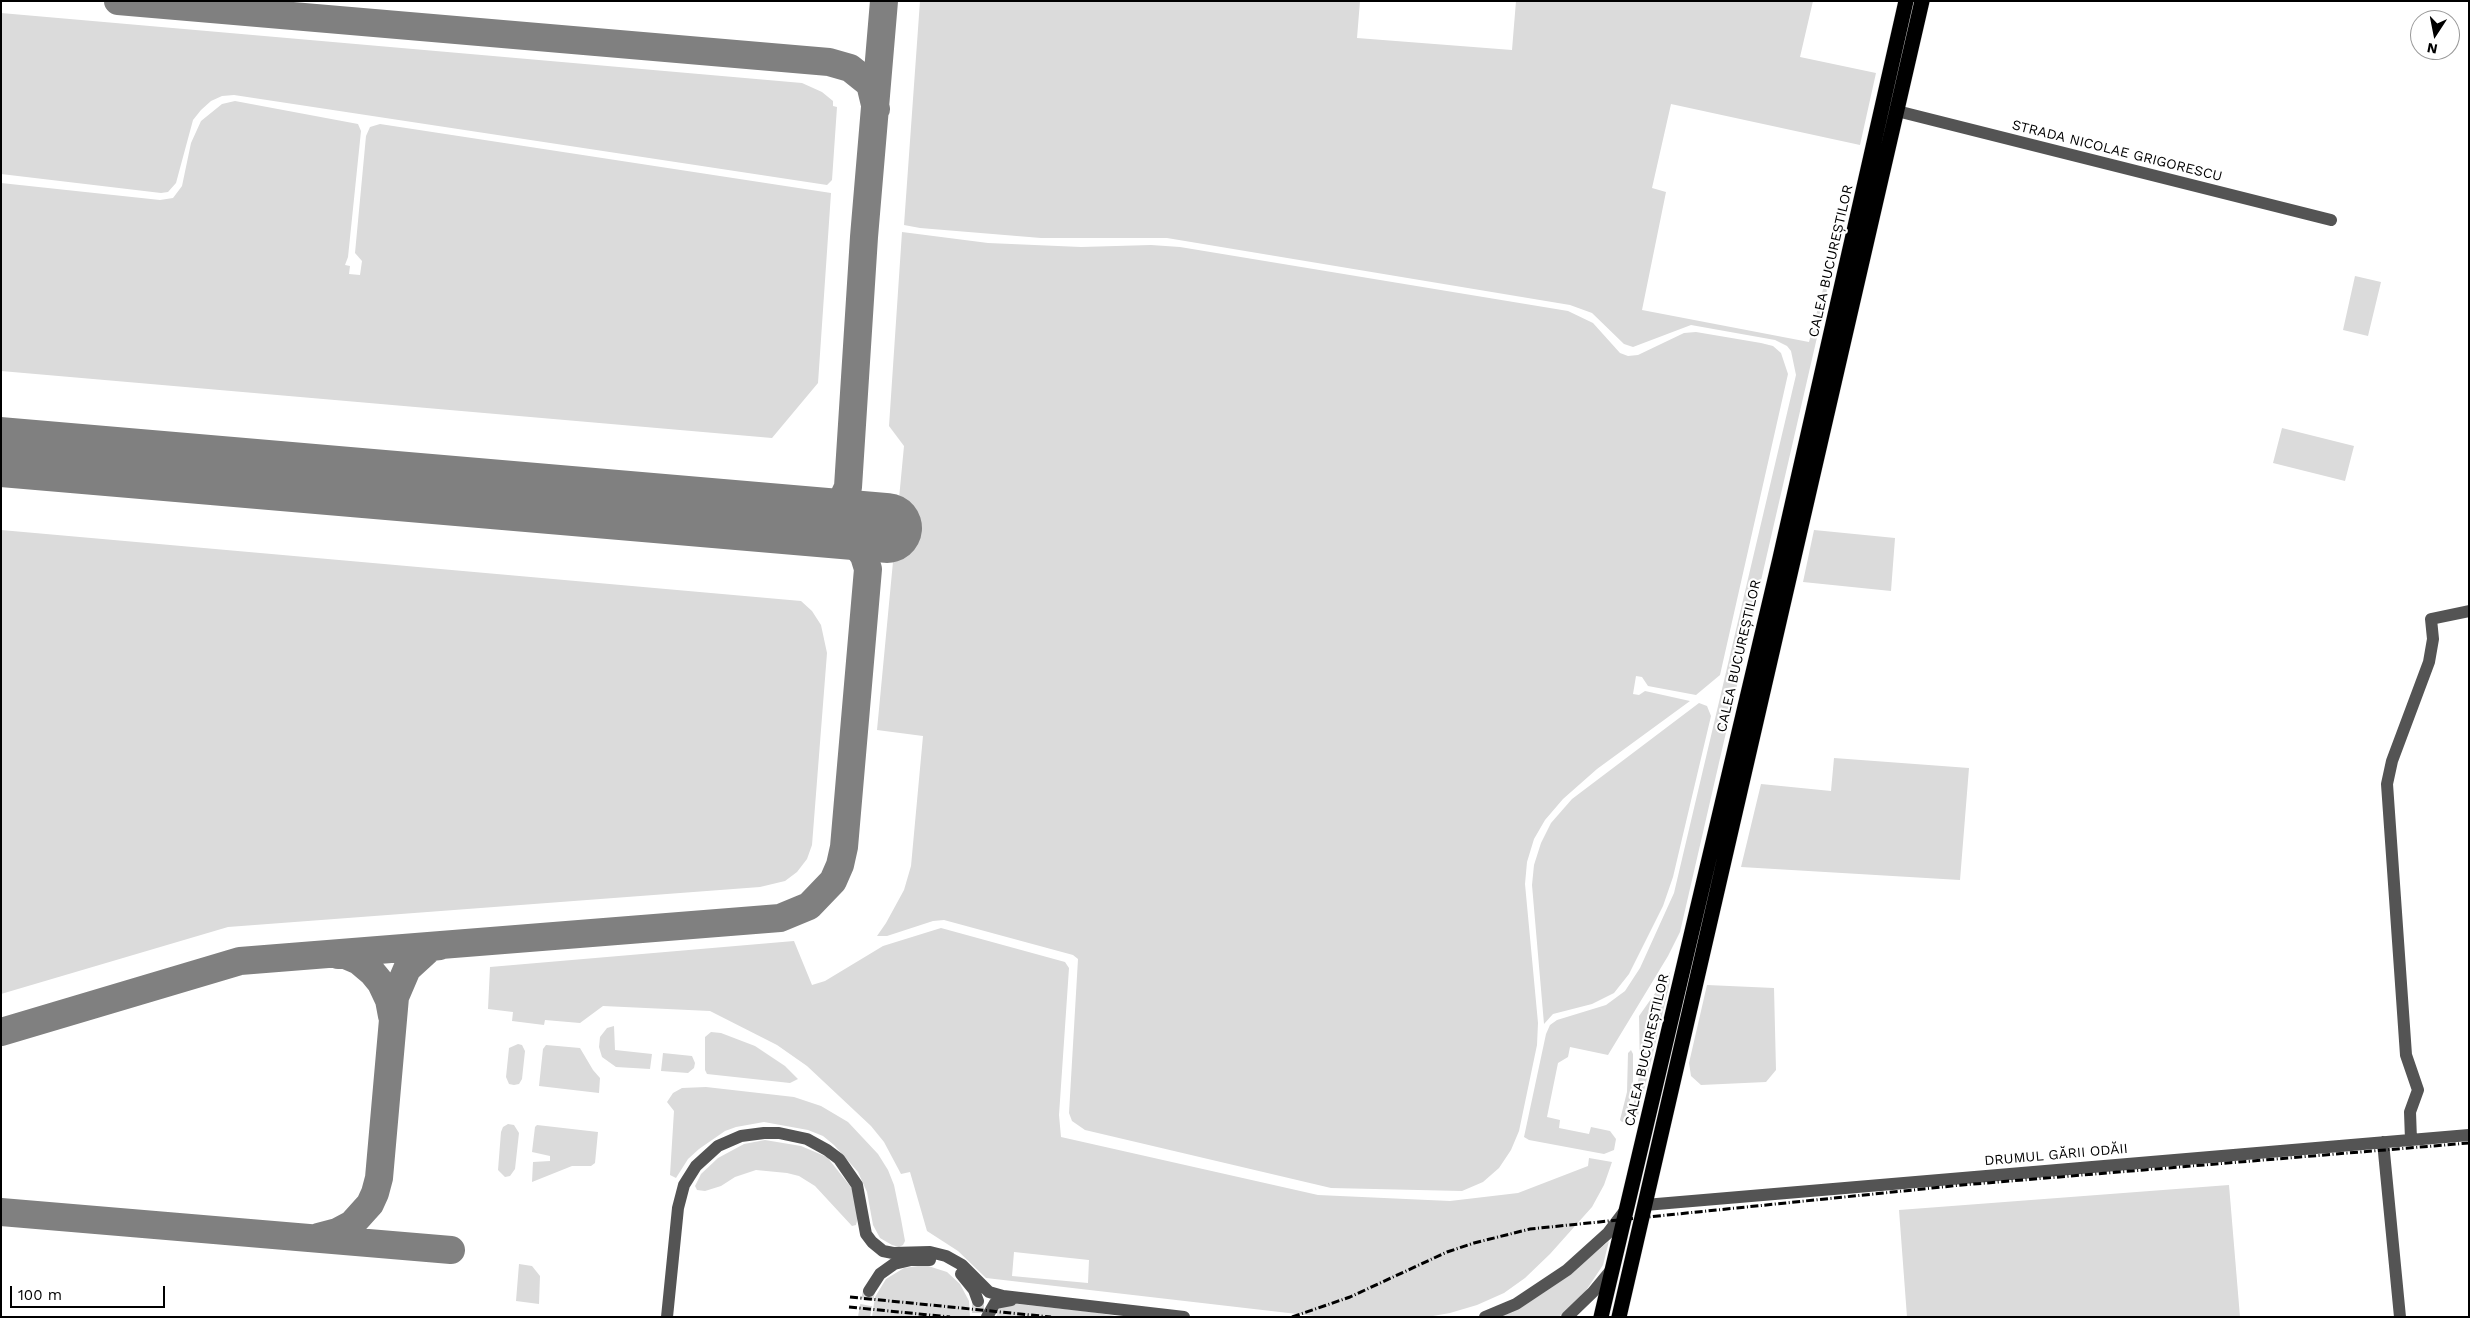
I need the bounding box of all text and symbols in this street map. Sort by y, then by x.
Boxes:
north arrow [2410,10,2460,60]
text: N [2426,40,2439,58]
street label: STRADA NICOLAE GRIGORESCU [2010,117,2224,185]
street label: CALEA BUCUREȘTILOR [1805,183,1857,339]
street label: CALEA BUCUREȘTILOR [1713,578,1765,734]
street label: CALEA BUCUREȘTILOR [1621,972,1673,1128]
street label: DRUMUL GĂRII ODĂII [1984,1140,2128,1170]
scale bar [12,1276,168,1308]
text: 100 m [18,1286,62,1304]

